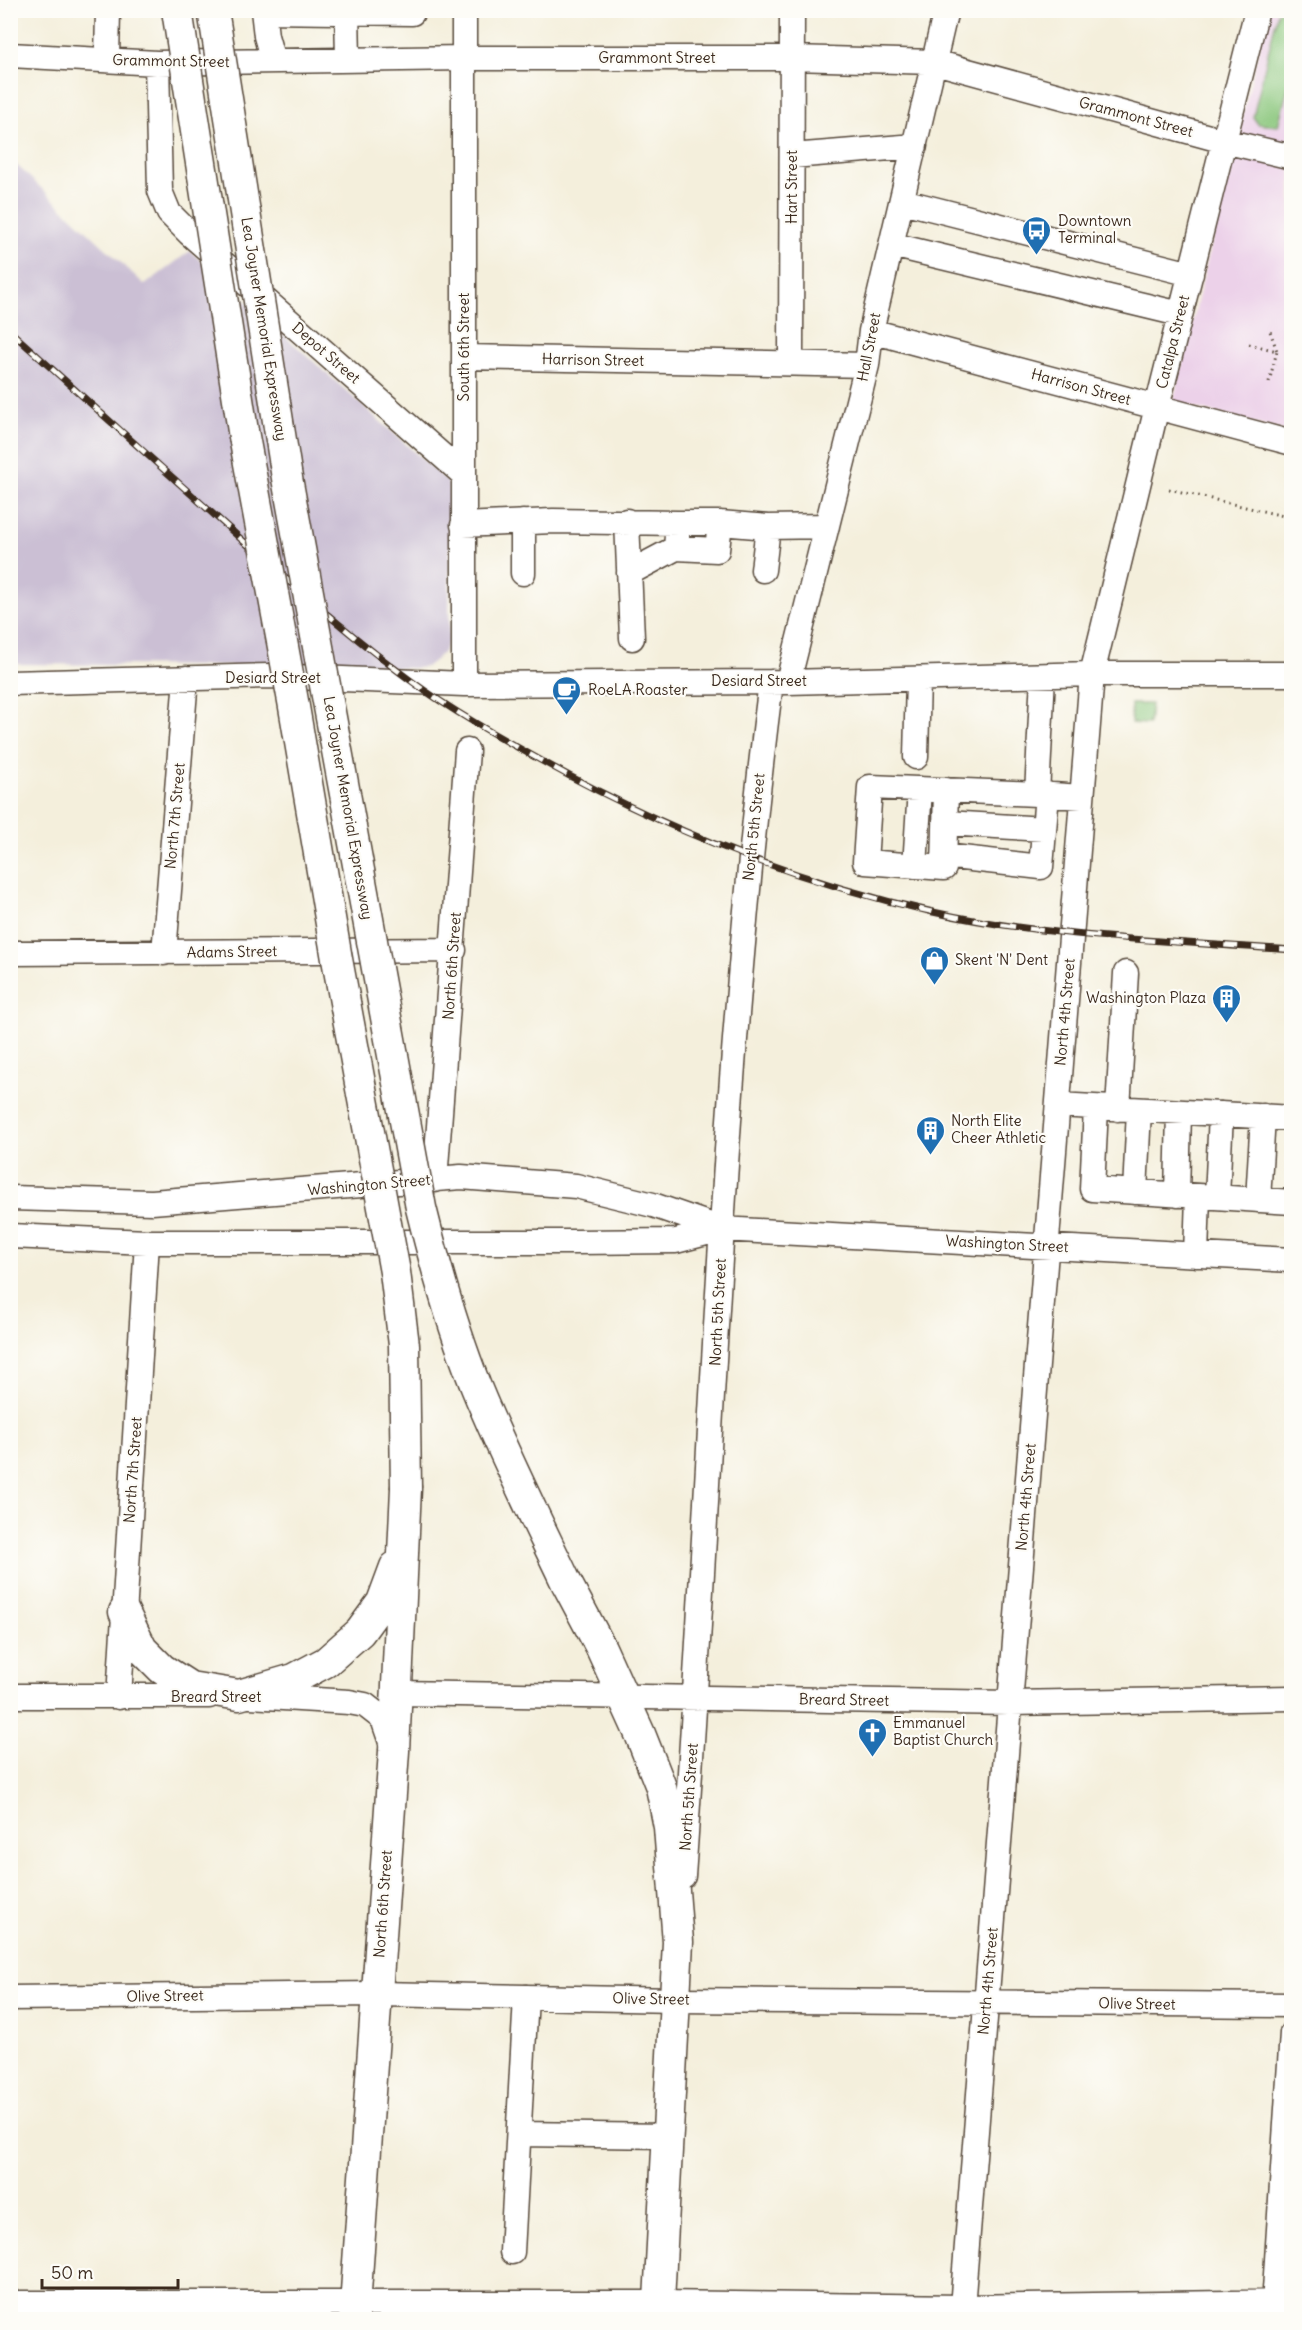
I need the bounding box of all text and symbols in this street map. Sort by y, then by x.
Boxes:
street label: Grammont Street [598,48,716,67]
street label: Grammont Street [112,50,230,71]
street label: Grammont Street [1077,92,1195,141]
street label: Hart Street [782,150,801,224]
place label: Downtown Terminal [1058,211,1132,247]
bus stop icon: Downtown Terminal [1021,214,1053,256]
street label: Lea Joyner Memorial Expressway [237,216,292,442]
street label: South 6th Street [454,293,473,401]
street label: Catalpa Street [1152,293,1193,391]
street label: Hall Street [853,311,884,383]
street label: Depot Street [288,318,364,387]
street label: Harrison Street [542,349,644,370]
street label: Harrison Street [1029,364,1133,409]
street label: Desiard Street [225,668,321,687]
street label: Desiard Street [711,671,807,690]
cafe icon: RoeLA Roaster [551,674,583,716]
place label: RoeLA Roaster [588,680,688,699]
street label: Lea Joyner Memorial Expressway [319,695,378,921]
street label: North 7th Street [160,762,189,870]
street label: North 5th Street [738,772,769,882]
street label: North 6th Street [438,911,465,1021]
street label: Adams Street [187,941,277,962]
shop icon: Skent 'N' Dent [918,944,950,986]
place label: Skent 'N' Dent [955,950,1048,969]
street label: North 4th Street [1050,957,1079,1067]
building icon: Washington Plaza [1211,982,1243,1024]
place label: Washington Plaza [1086,988,1206,1007]
place label: North Elite Cheer Athletic [951,1111,1046,1147]
building icon: North Elite Cheer Athletic [914,1114,946,1156]
street label: Washington Street [307,1170,431,1199]
street label: Washington Street [945,1231,1069,1256]
street label: North 5th Street [705,1258,730,1366]
street label: North 7th Street [119,1416,146,1524]
street label: North 4th Street [1011,1442,1040,1552]
street label: Breard Street [171,1687,261,1706]
street label: Breard Street [799,1689,889,1710]
place label: Emmanuel Baptist Church [893,1713,994,1749]
church icon: Emmanuel Baptist Church [856,1716,888,1758]
street label: North 5th Street [675,1742,702,1852]
street label: North 6th Street [369,1849,396,1959]
street label: North 4th Street [973,1926,1002,2036]
street label: Olive Street [126,1985,204,2006]
street label: Olive Street [612,1988,690,2009]
street label: Olive Street [1098,1993,1176,2014]
scale bar [42,2252,178,2290]
text: 50 m [51,2261,93,2284]

